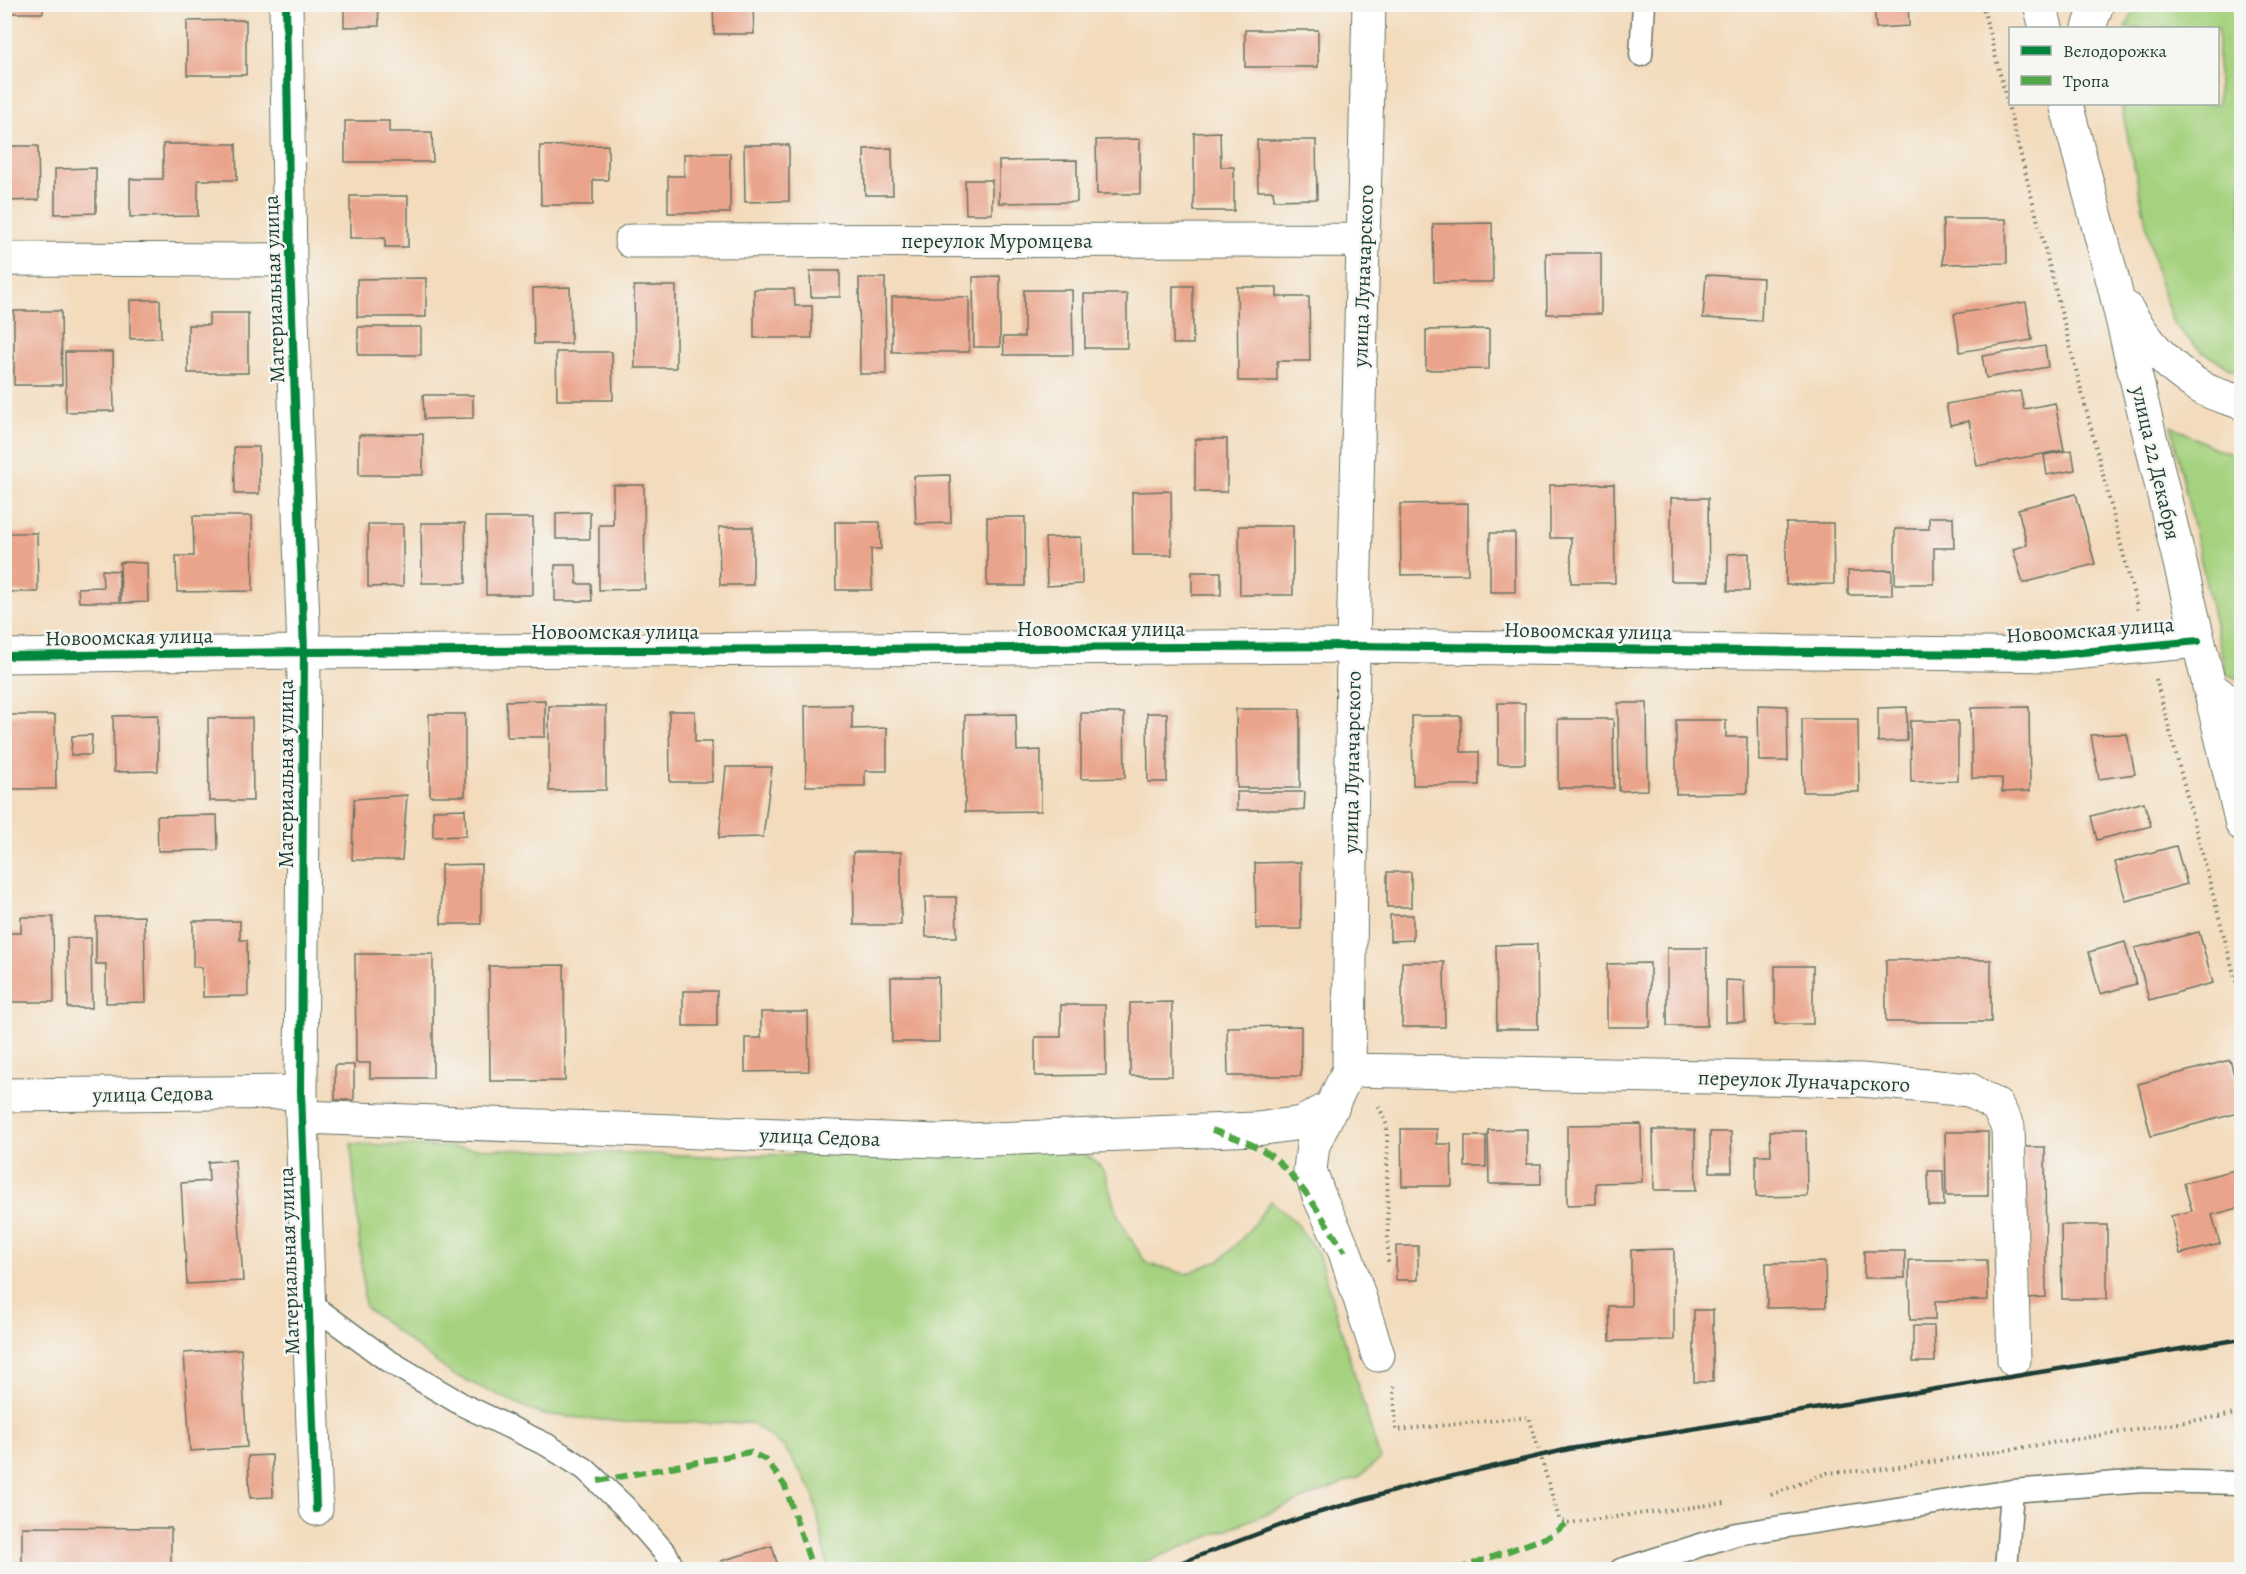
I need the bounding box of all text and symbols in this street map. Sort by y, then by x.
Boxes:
legend [2009,27,2219,105]
text: Велодорожка [2063,39,2168,63]
text: Тропа [2063,69,2110,93]
street label: улица Луначарского [1346,184,1380,369]
street label: Материальная улица [257,194,291,384]
street label: переулок Муромцева [901,227,1093,255]
street label: улица 22 Декабря [2124,382,2187,543]
street label: Новоомская улица [2005,610,2175,650]
street label: Новоомская улица [1017,615,1186,643]
street label: Новоомская улица [1504,616,1673,646]
street label: Новоомская улица [531,618,700,646]
street label: Новоомская улица [45,622,214,652]
street label: улица Луначарского [1336,670,1368,855]
street label: Материальная улица [272,679,300,868]
street label: переулок Луначарского [1697,1063,1911,1099]
street label: улица Седова [91,1079,214,1109]
street label: улица Седова [758,1121,881,1153]
street label: Материальная улица [272,1166,306,1356]

